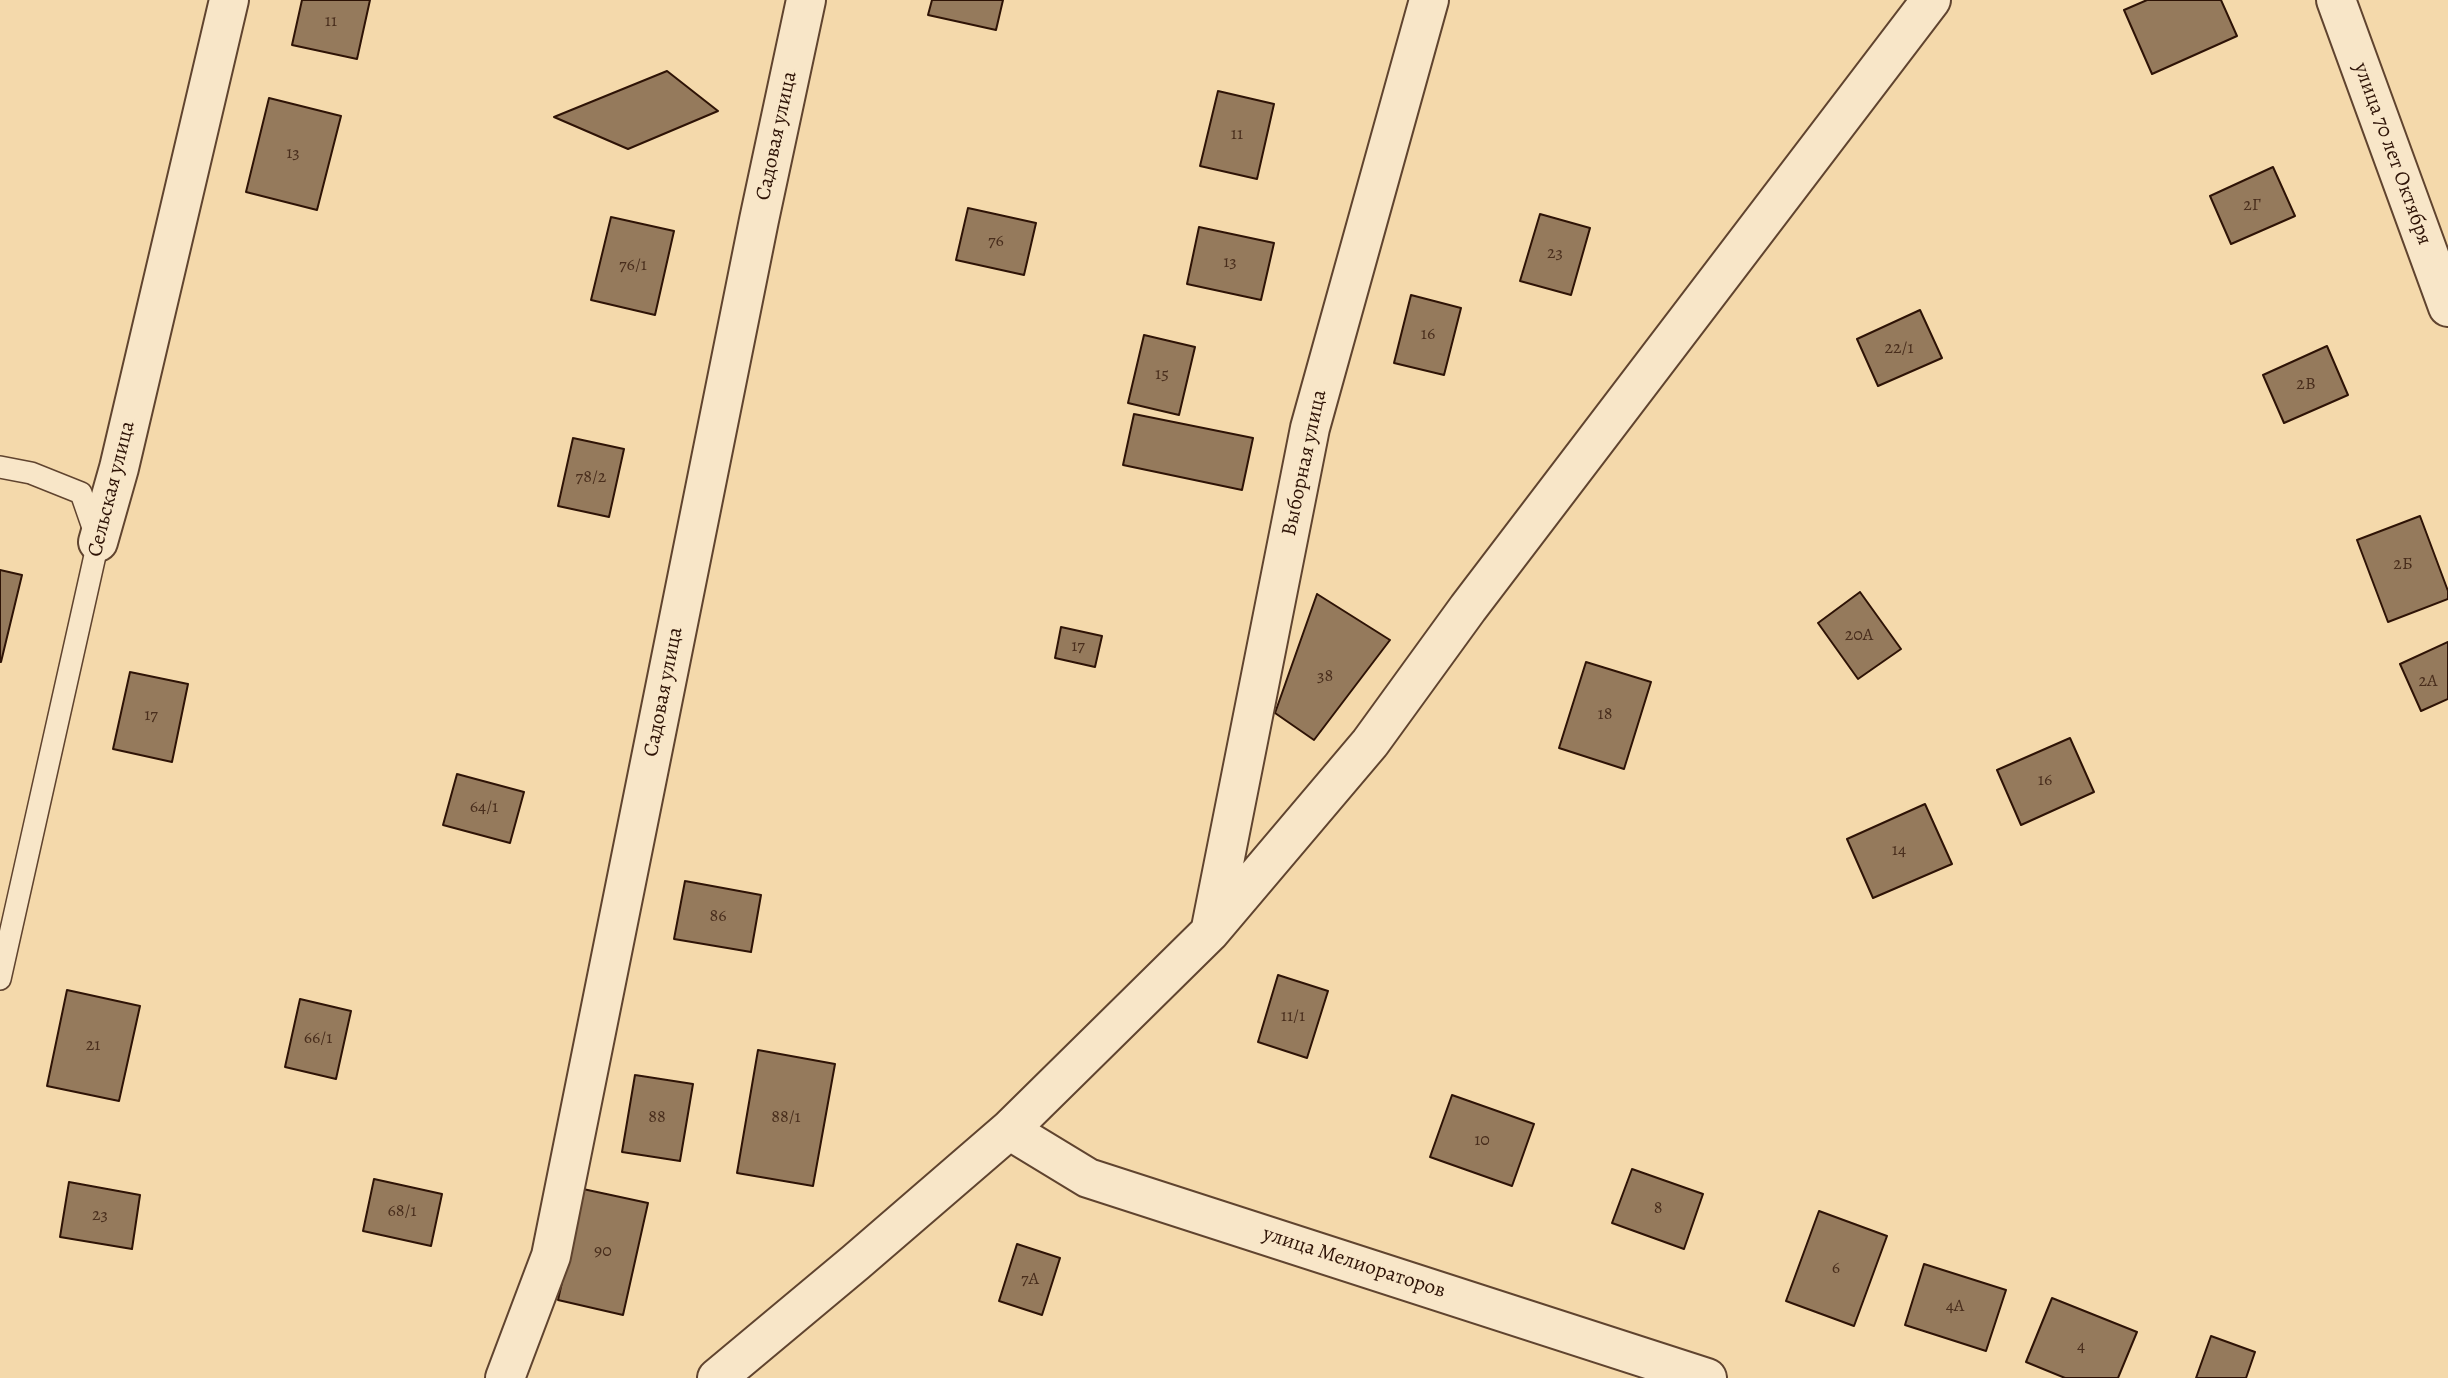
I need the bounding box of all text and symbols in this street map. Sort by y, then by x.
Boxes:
house number: 11 [325,11,337,33]
street label: улица 70 лет Октября [2347,59,2437,249]
street label: Садовая улица [751,69,803,203]
house number: 11 [1231,124,1243,146]
house number: 13 [286,143,300,165]
house number: 2Г [2243,195,2261,217]
house number: 76 [988,231,1004,253]
house number: 23 [1547,243,1563,265]
house number: 13 [1223,252,1237,274]
house number: 76/1 [619,255,647,277]
house number: 16 [1421,324,1435,346]
house number: 22/1 [1884,338,1914,360]
house number: 15 [1155,364,1169,386]
house number: 2В [2296,374,2316,396]
street label: Выборная улица [1277,388,1333,538]
street label: Сельская улица [83,418,141,560]
house number: 78/2 [576,467,606,489]
house number: 2Б [2393,554,2413,576]
street label: Садовая улица [639,625,689,759]
house number: 20А [1845,625,1873,647]
house number: 17 [1071,636,1085,658]
house number: 38 [1317,666,1333,688]
house number: 2А [2418,671,2438,693]
house number: 18 [1598,704,1612,726]
house number: 17 [144,705,158,727]
house number: 16 [2038,770,2052,792]
house number: 64/1 [470,797,498,819]
house number: 14 [1892,840,1906,862]
house number: 86 [709,906,727,928]
house number: 11/1 [1281,1006,1305,1028]
house number: 66/1 [304,1028,332,1050]
house number: 21 [86,1035,100,1057]
house number: 88 [648,1107,666,1129]
house number: 88/1 [771,1107,801,1129]
house number: 10 [1474,1130,1490,1152]
house number: 8 [1654,1198,1662,1220]
house number: 68/1 [387,1201,417,1223]
house number: 23 [92,1205,108,1227]
street label: улица Мелиораторов [1260,1222,1448,1304]
house number: 90 [594,1241,612,1263]
house number: 6 [1832,1258,1840,1280]
house number: 7А [1021,1269,1039,1291]
house number: 4А [1946,1296,1964,1318]
house number: 4 [2077,1336,2085,1358]

